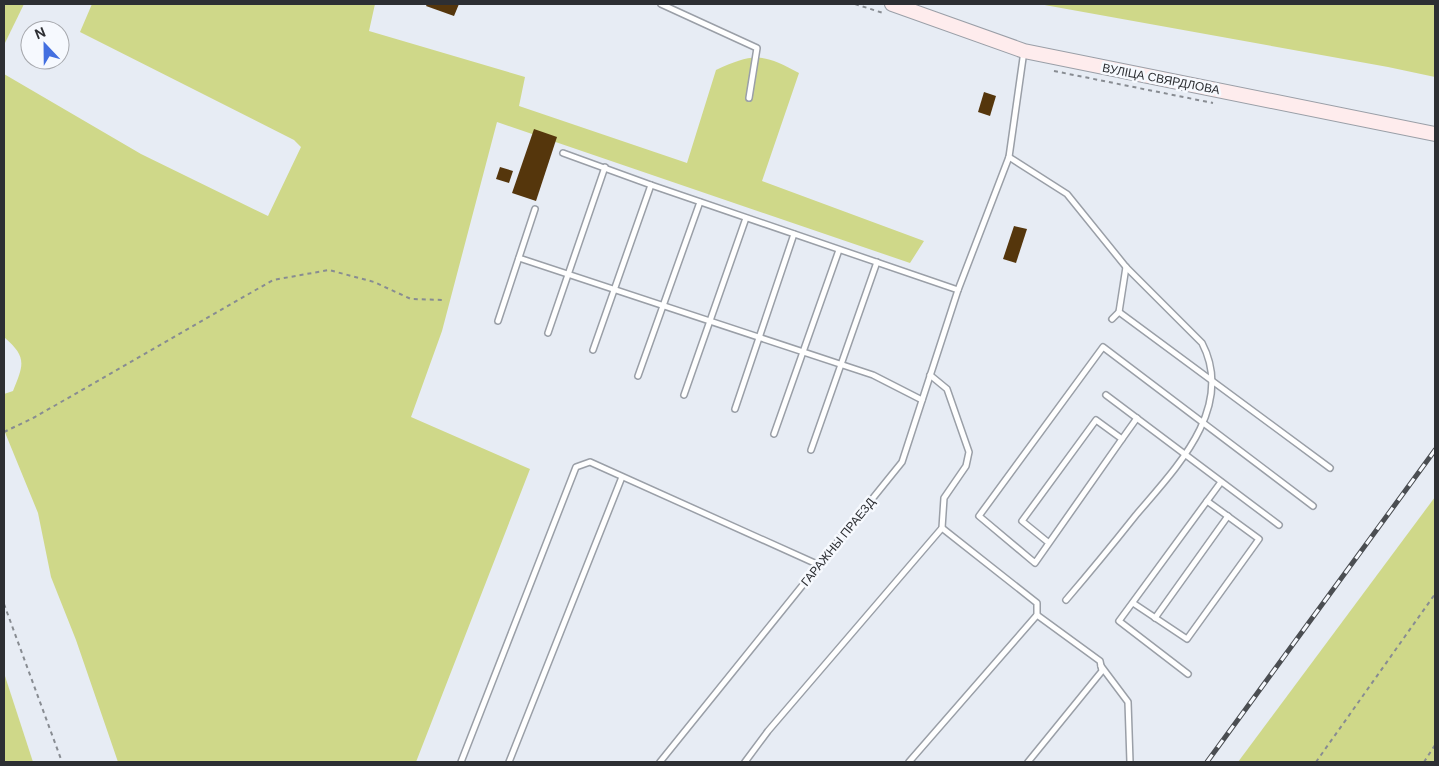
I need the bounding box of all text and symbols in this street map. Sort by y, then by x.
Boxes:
north arrow [20,20,70,70]
text: N [32,23,48,43]
street label: ВУЛІЦА СВЯРДЛОВА [1101,60,1221,98]
street label: ГАРАЖНЫ ПРАЕЗД [797,494,879,590]

